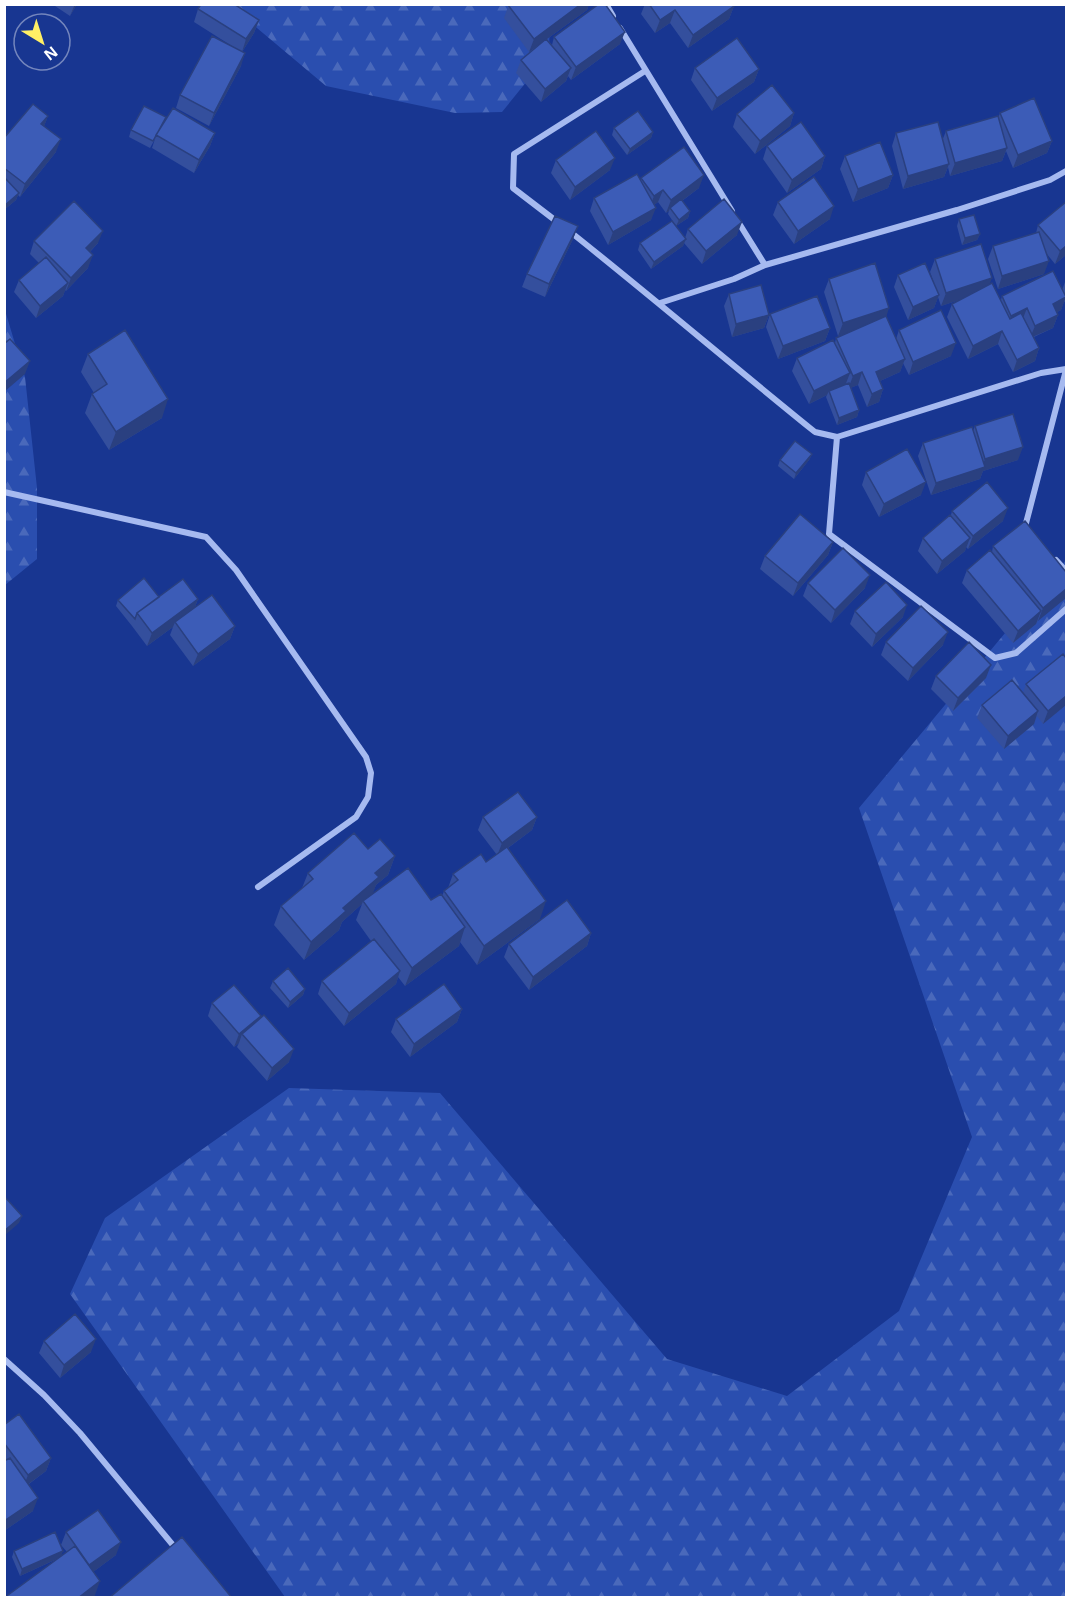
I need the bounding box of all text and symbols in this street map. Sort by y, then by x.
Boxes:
north arrow [12,12,72,72]
text: N [41,43,61,64]

